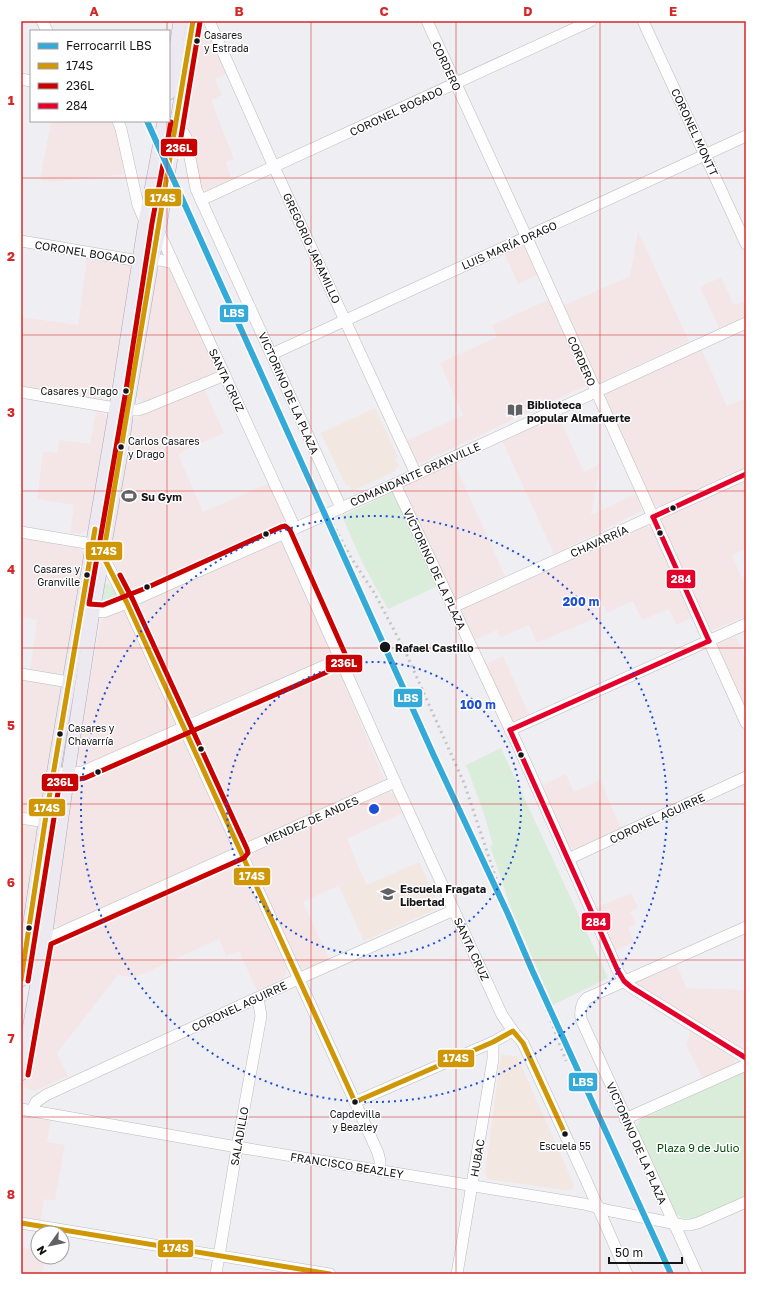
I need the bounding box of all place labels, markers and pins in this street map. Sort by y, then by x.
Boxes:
place label: Casares y Estrada [204,29,249,54]
marker: Casares y Estrada [192,36,202,46]
place label: Casares y Drago [41,385,118,397]
marker: Casares y Drago [121,386,131,396]
place label: Biblioteca popular Almafuerte [527,398,631,424]
library icon: Biblioteca popular Almafuerte [506,401,524,419]
place label: Carlos Casares y Drago [128,435,200,460]
marker: Carlos Casares y Drago [116,442,126,452]
sports icon: Su Gym [120,487,138,505]
place label: Su Gym [141,490,182,503]
unlabelled marker [668,503,678,513]
unlabelled marker [655,528,665,538]
unlabelled marker [261,529,271,539]
place label: Casares y Granville [34,563,80,588]
marker: Casares y Granville [82,570,92,580]
unlabelled marker [142,582,152,592]
marker: Rafael Castillo [378,640,392,654]
place label: Rafael Castillo [395,641,474,654]
place label: Casares y Chavarría [68,722,115,747]
marker: Casares y Chavarría [55,729,65,739]
unlabelled marker [196,744,206,754]
unlabelled marker [516,750,526,760]
unlabelled marker [93,767,103,777]
centre of rings [367,802,381,816]
place label: Escuela Fragata Libertad [400,882,486,908]
school or university icon: Escuela Fragata Libertad [379,885,397,903]
unlabelled marker [24,923,34,933]
marker: Capdevilla y Beazley [350,1097,360,1107]
place label: Capdevilla y Beazley [330,1108,380,1133]
marker: Escuela 55 [560,1129,570,1139]
place label: Escuela 55 [539,1140,591,1152]

